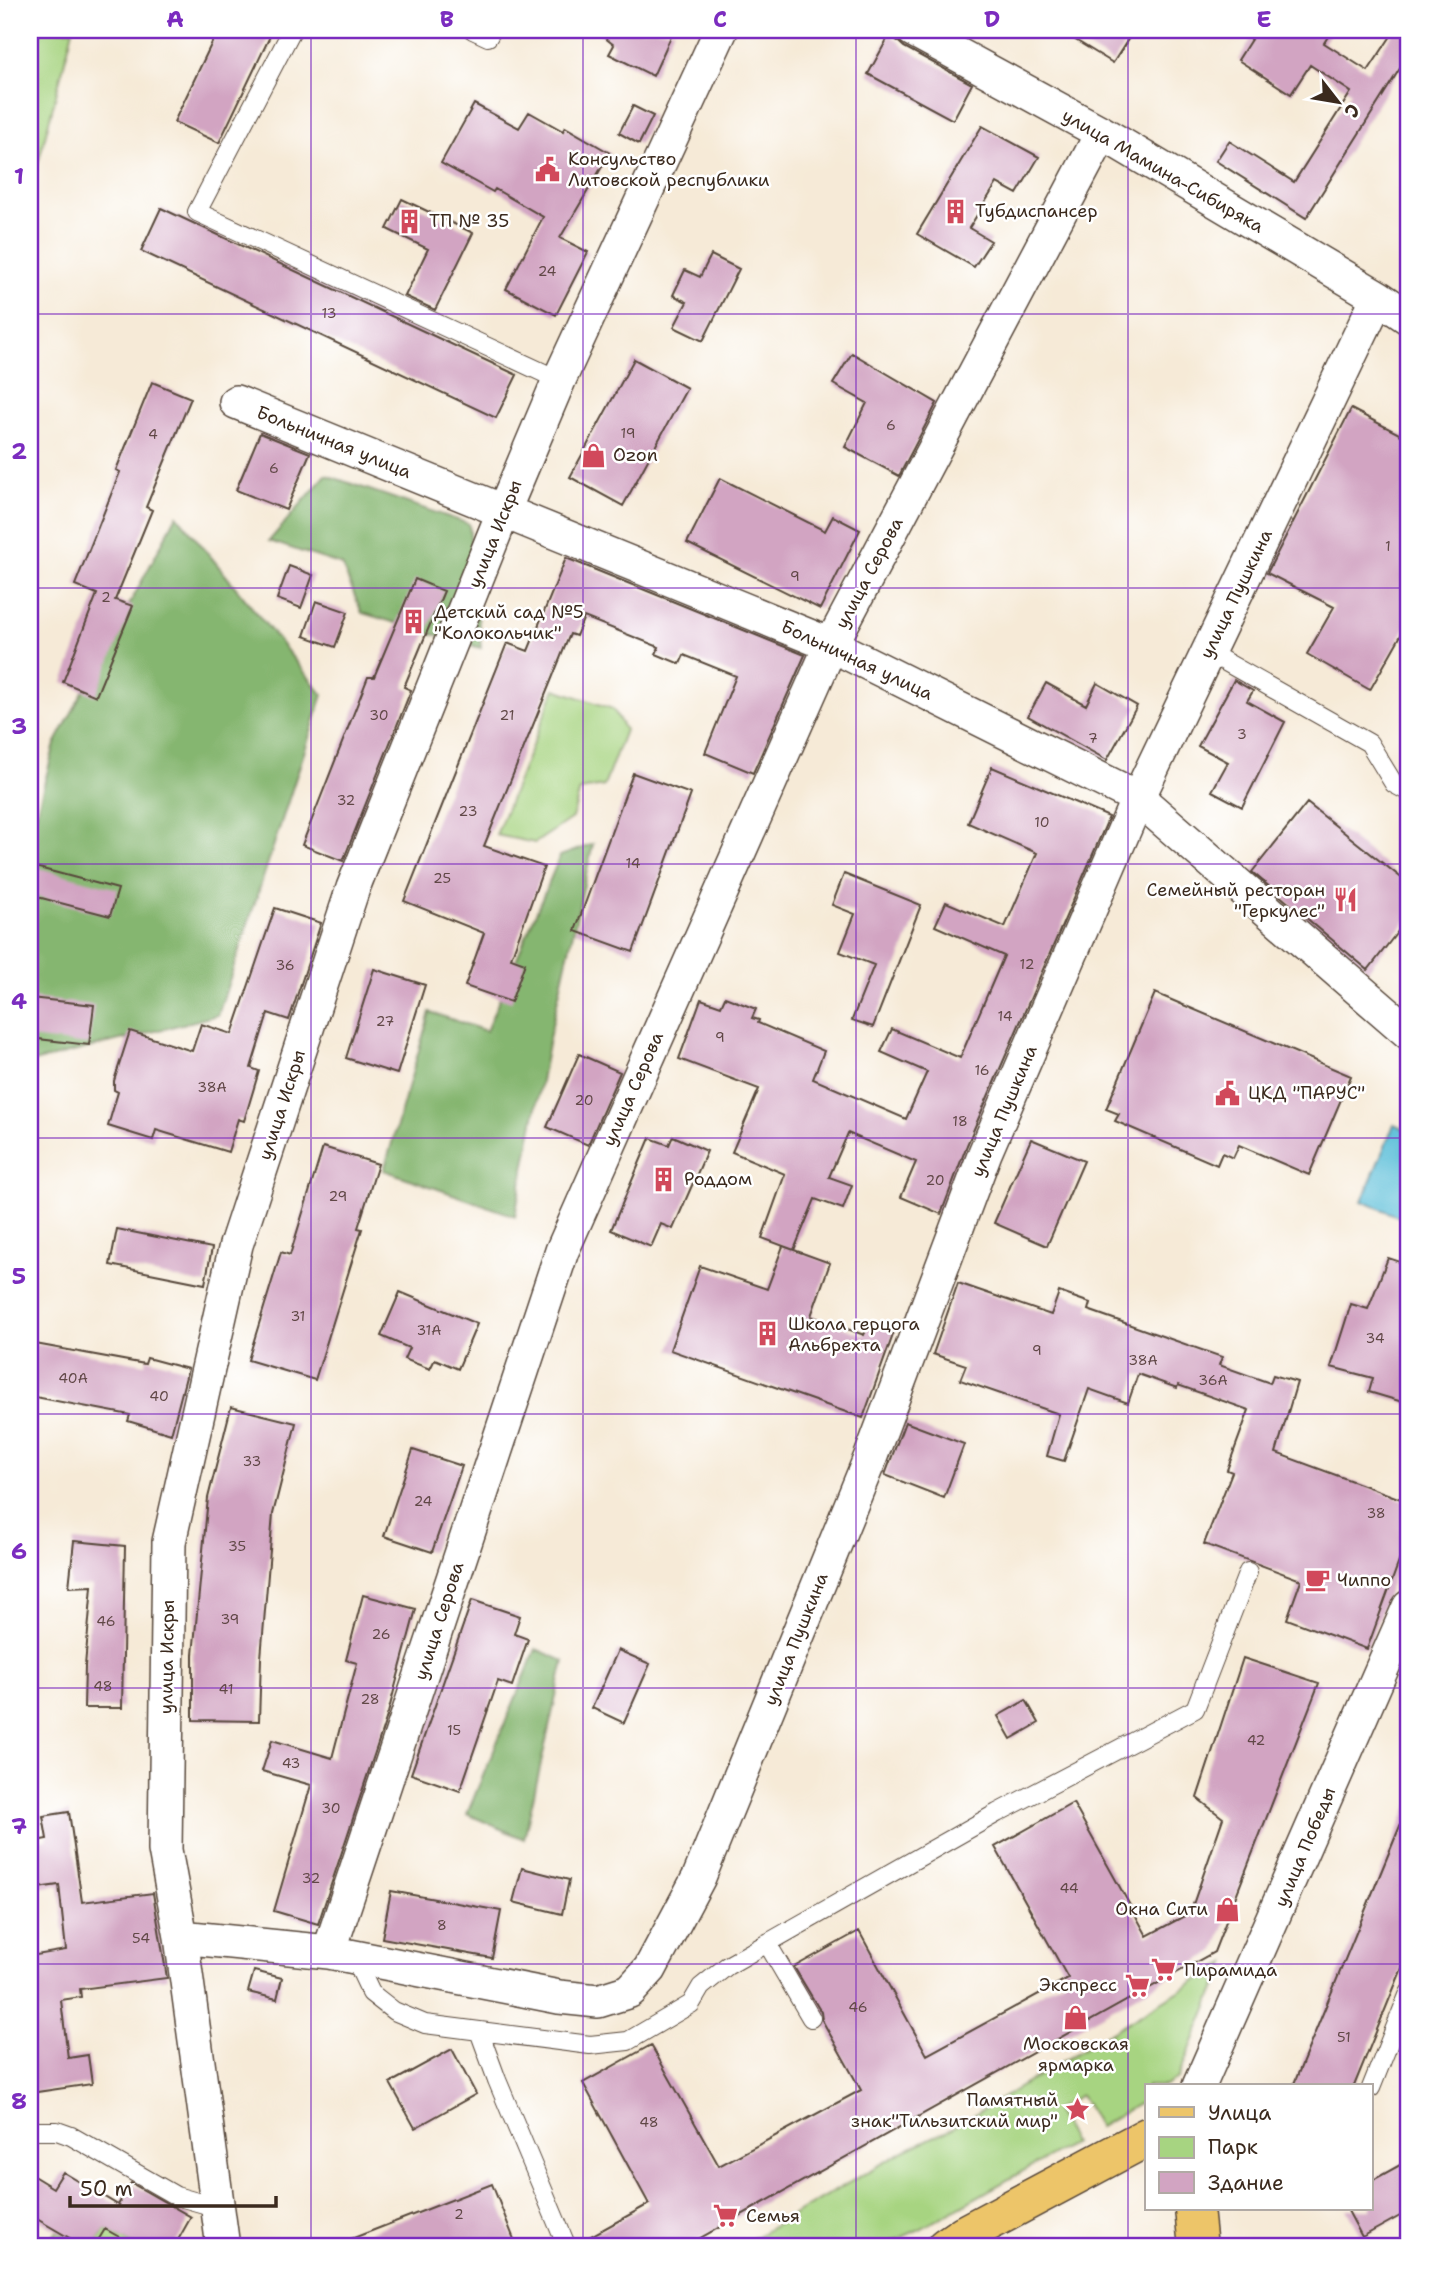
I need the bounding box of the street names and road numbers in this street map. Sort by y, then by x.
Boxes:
street label: улица Мамина-Сибиряка [1058,103,1268,239]
street label: Больничная улица [253,400,415,484]
street label: улица Искры [462,476,528,592]
street label: улица Серова [830,513,908,633]
street label: улица Пушкина [1194,525,1278,663]
street label: Больничная улица [777,614,937,706]
street label: улица Серова [597,1028,669,1150]
street label: улица Пушкина [965,1041,1043,1181]
street label: улица Искры [253,1047,311,1163]
street label: улица Серова [409,1559,469,1683]
street label: улица Пушкина [758,1569,834,1709]
street label: улица Искры [154,1600,180,1714]
street label: улица Победы [1269,1783,1341,1911]

